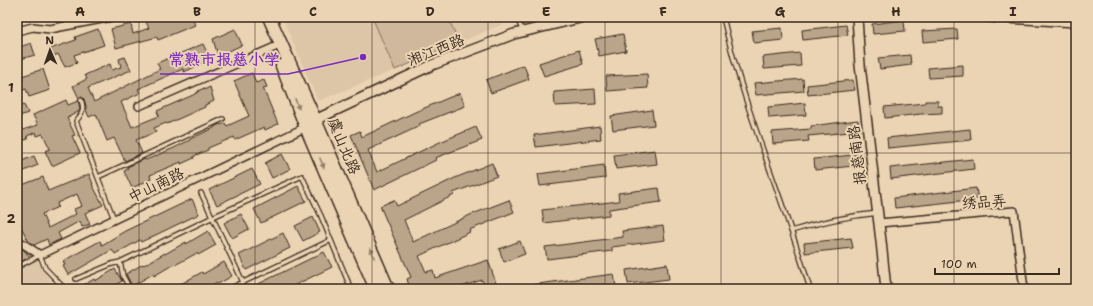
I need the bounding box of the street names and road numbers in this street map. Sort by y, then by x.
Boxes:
street label: 湘江西路 [404,29,468,71]
street label: 虞山北路 [323,114,365,178]
street label: 报慈南路 [843,124,871,186]
street label: 中山南路 [125,163,187,207]
street label: 绣品弄 [961,190,1007,214]

